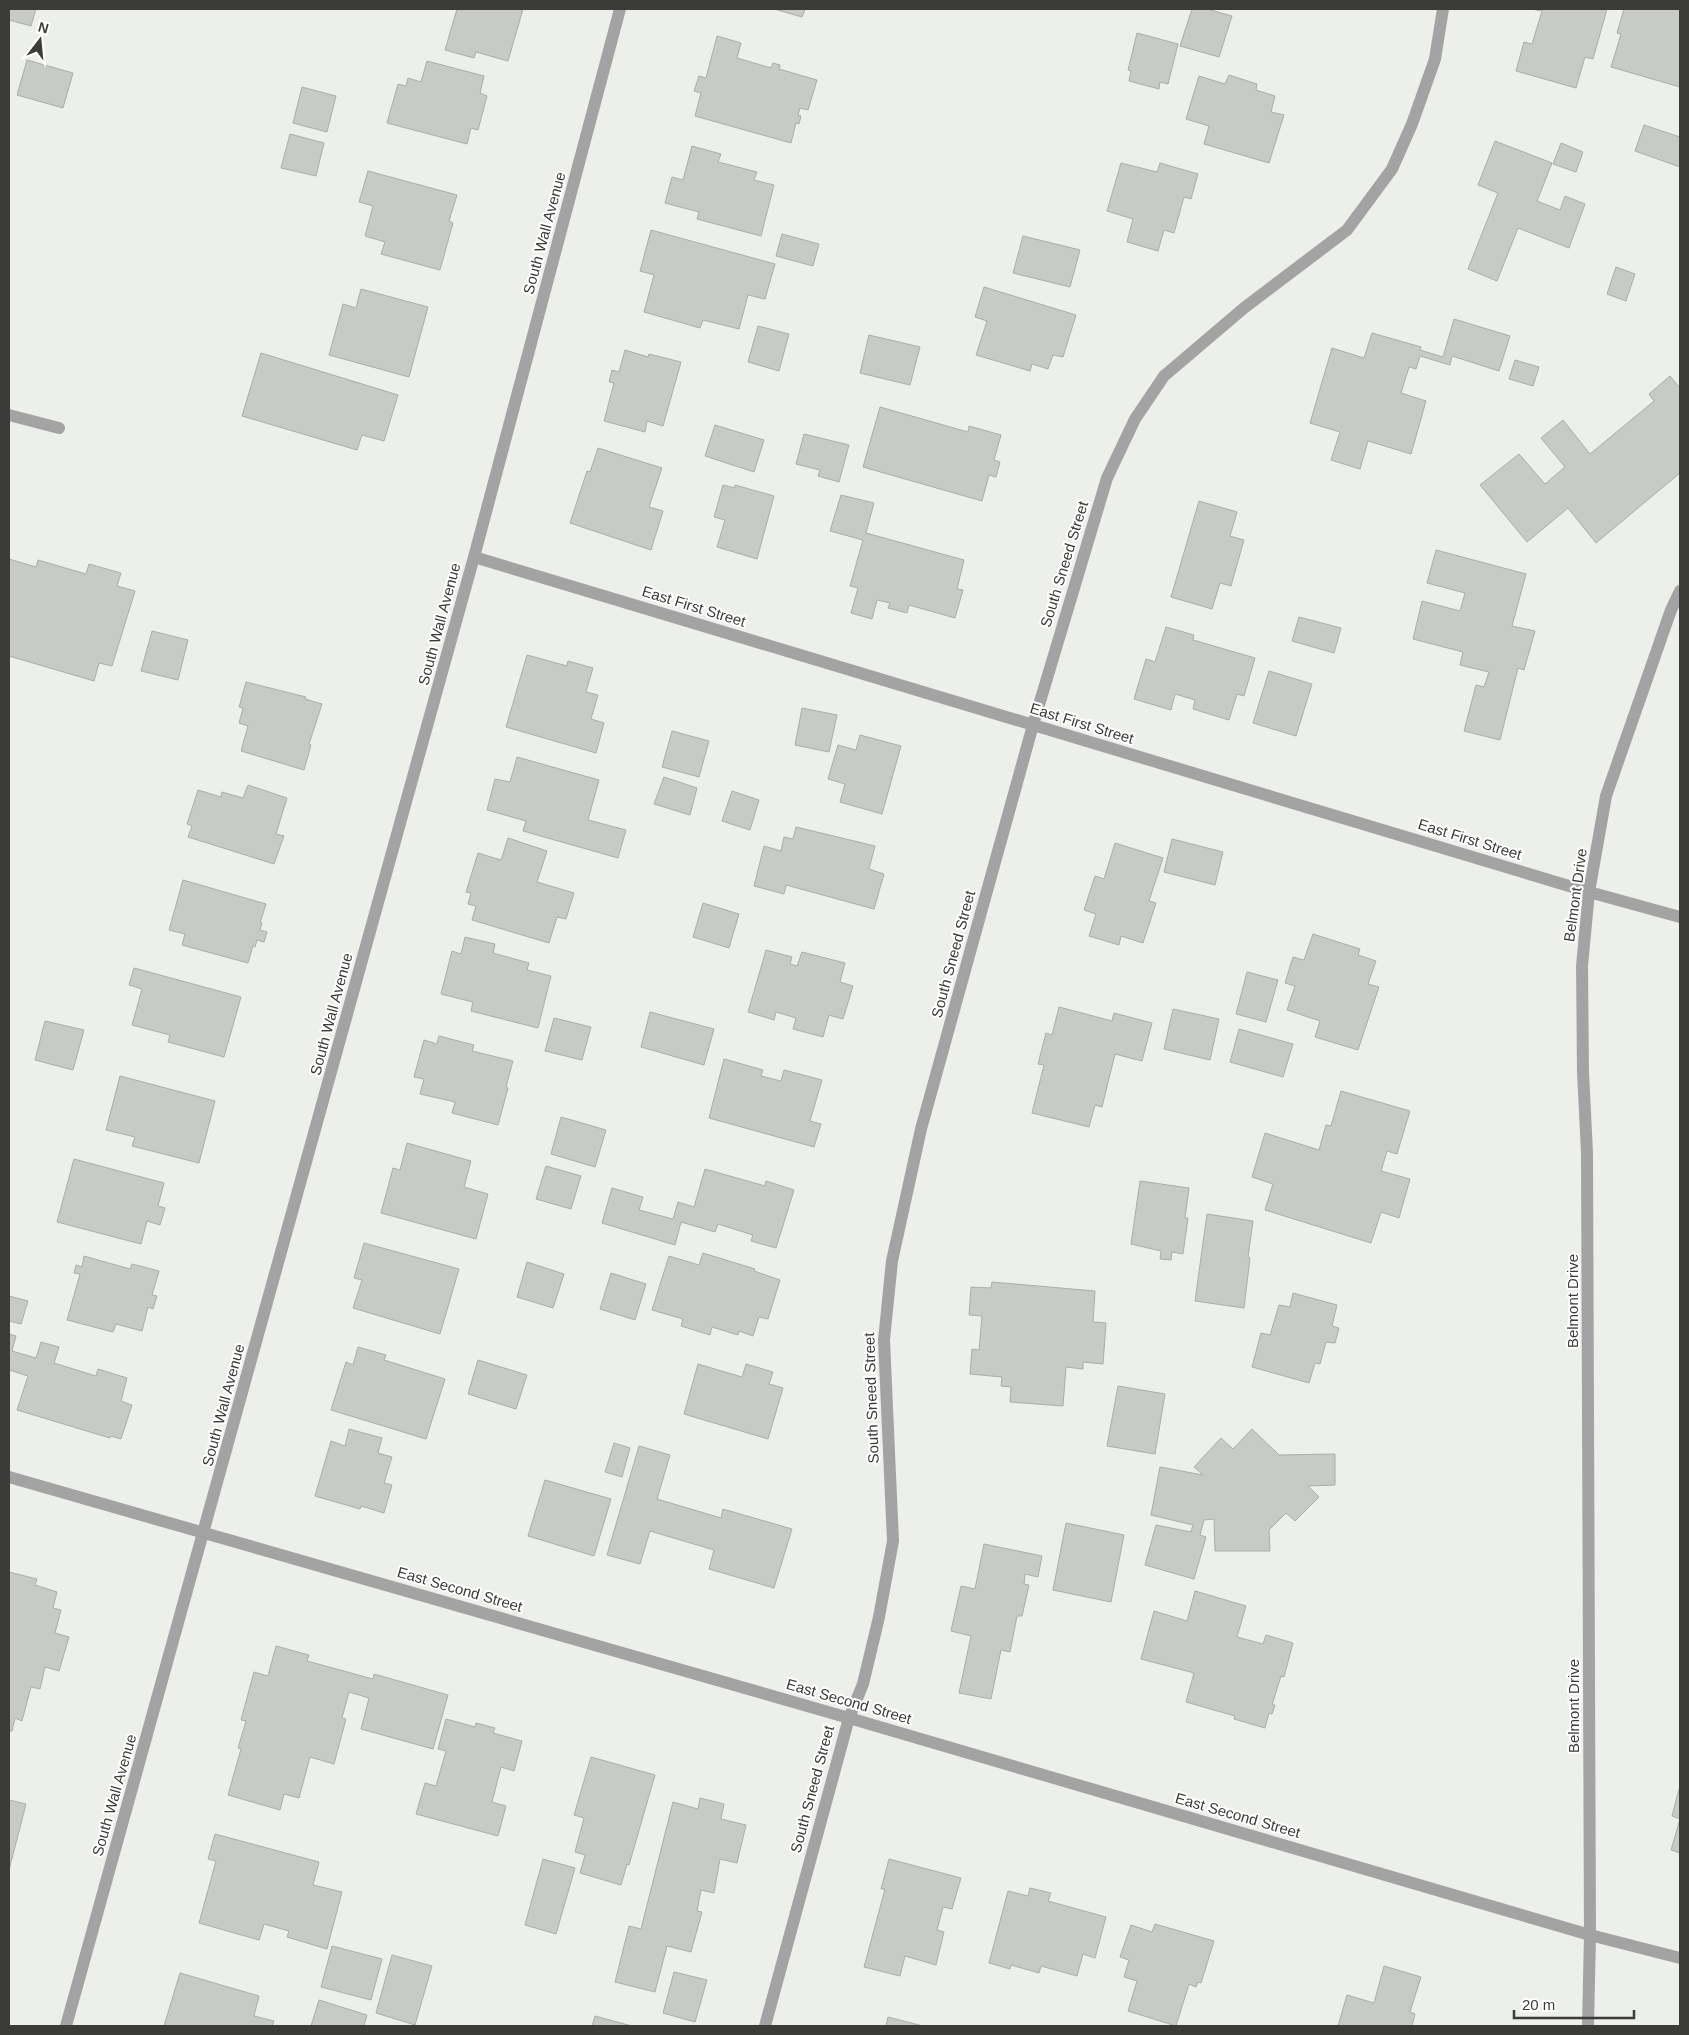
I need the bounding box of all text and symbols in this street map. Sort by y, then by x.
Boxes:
north arrow [15,15,65,65]
text: N [37,18,51,37]
street label: South Wall Avenue [519,170,569,296]
street label: South Sneed Street [1037,498,1092,629]
street label: South Wall Avenue [414,561,464,687]
street label: East First Street [640,582,749,630]
street label: East First Street [1028,699,1137,747]
street label: East First Street [1416,815,1525,863]
street label: Belmont Drive [1560,847,1590,943]
street label: South Sneed Street [928,888,978,1019]
street label: South Wall Avenue [306,951,356,1077]
street label: Belmont Drive [1564,1254,1581,1348]
street label: South Sneed Street [860,1331,882,1464]
street label: South Wall Avenue [198,1342,248,1468]
street label: East Second Street [396,1563,525,1615]
street label: Belmont Drive [1565,1659,1582,1753]
street label: East Second Street [785,1675,914,1727]
street label: South Sneed Street [787,1723,837,1854]
street label: South Wall Avenue [88,1732,140,1858]
street label: East Second Street [1174,1789,1303,1841]
scale bar [1514,1988,1634,2020]
text: 20 m [1522,1996,1555,2013]

